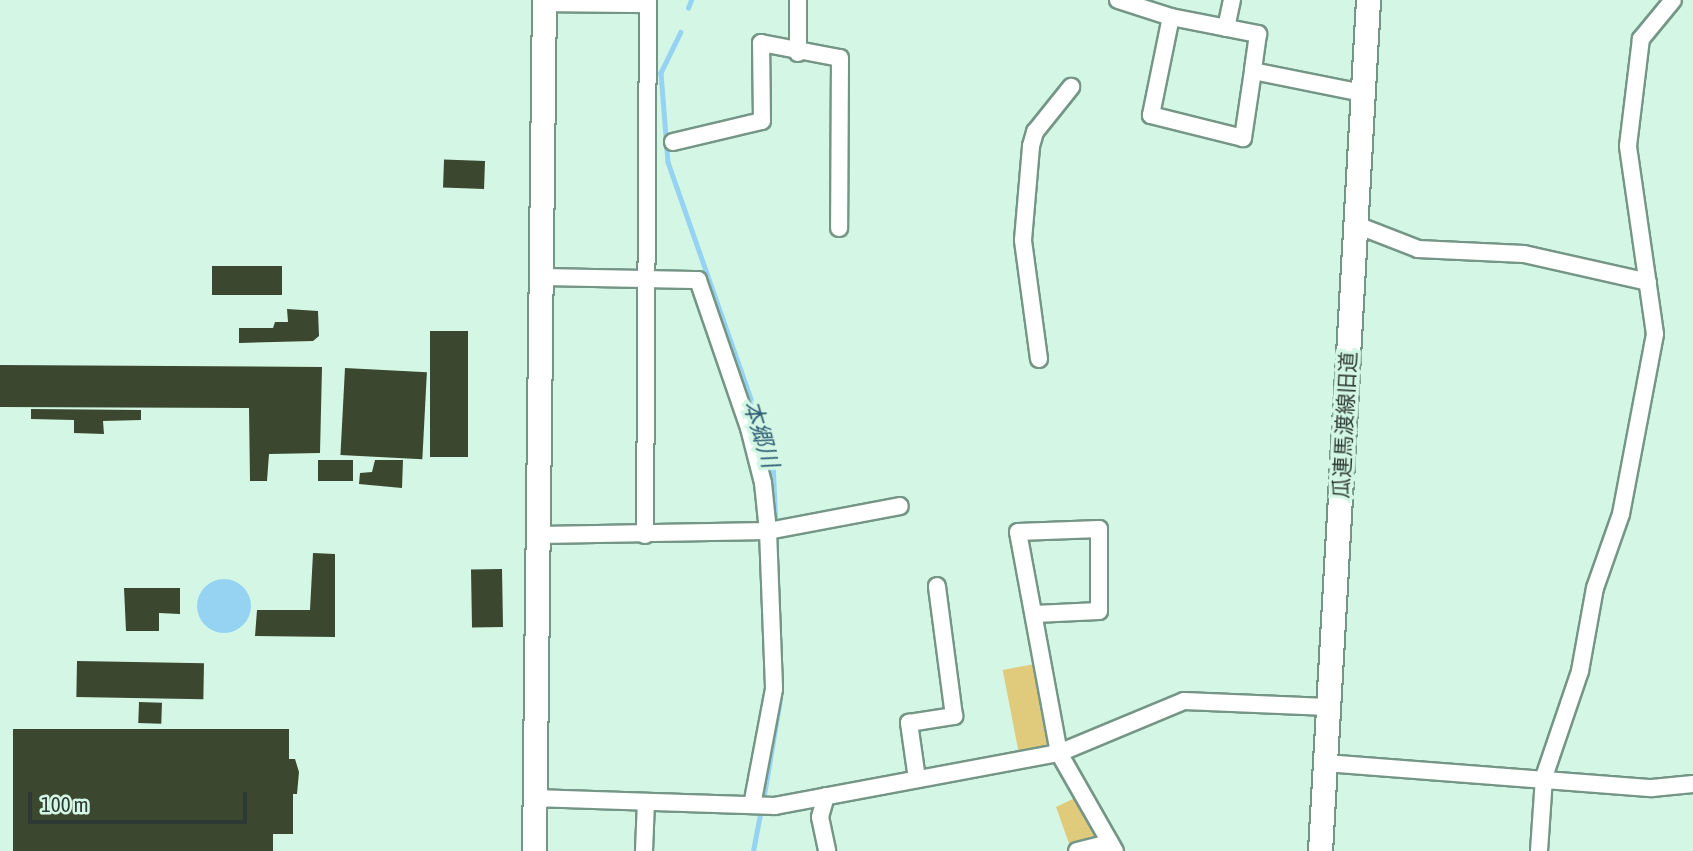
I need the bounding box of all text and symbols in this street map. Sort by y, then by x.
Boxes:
street label: 瓜連馬渡線旧道 [1328,351,1360,499]
water label: 本郷川 [738,397,784,471]
scale bar [32,778,250,822]
text: 100 m [41,792,89,816]

